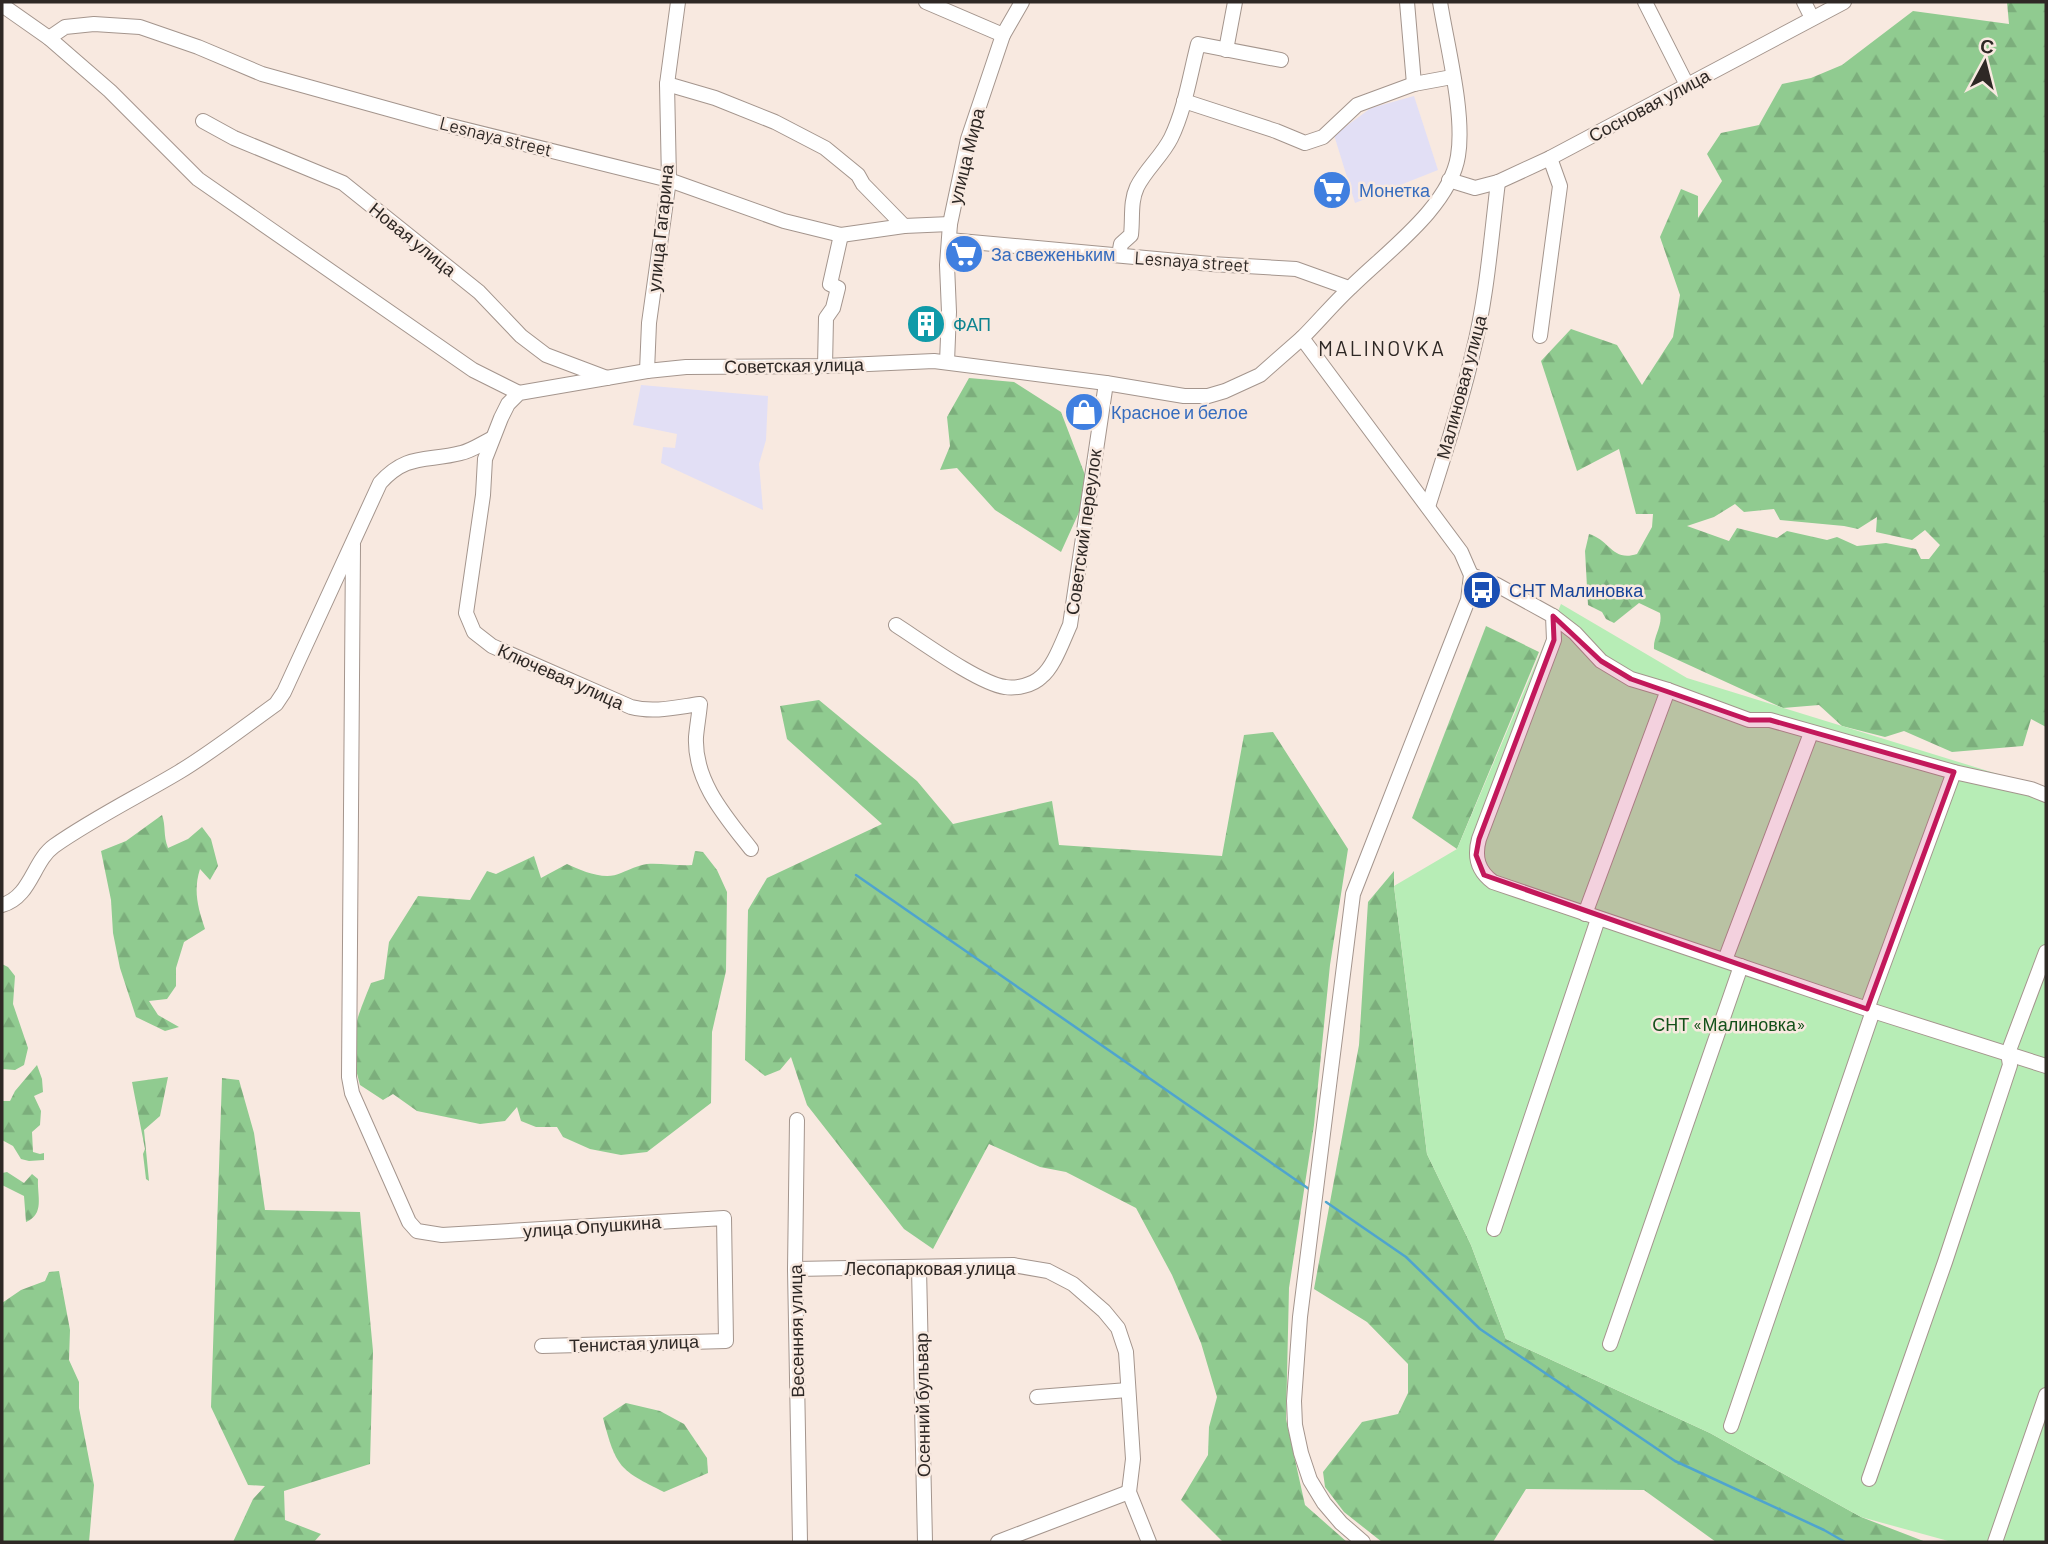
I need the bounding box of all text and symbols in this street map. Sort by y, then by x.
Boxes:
north arrow [1950,28,2020,98]
text: С [1979,33,1996,58]
street label: Сосновая улица [1585,63,1714,146]
street label: улица Мира [943,105,989,206]
street label: Lesnaya street [437,111,555,161]
street label: улица Гагарина [642,162,678,293]
supermarket icon: Монетка [1311,169,1353,211]
place label: Монетка [1359,179,1431,201]
street label: Новая улица [365,197,462,281]
supermarket icon: За свеженьким [943,233,985,275]
place label: За свеженьким [991,243,1115,265]
street label: Lesnaya street [1134,246,1250,276]
building icon: ФАП [905,303,947,345]
street label: Малиновая улица [1431,312,1491,461]
place label: ФАП [953,313,991,335]
district label: MALINOVKA [1318,335,1446,360]
street label: Советская улица [724,353,865,377]
shop icon: Красное и белое [1063,391,1105,433]
place label: Красное и белое [1111,401,1248,423]
street label: Советский переулок [1060,448,1106,616]
bus stop icon: СНТ Малиновка [1461,569,1503,611]
place label: СНТ Малиновка [1509,579,1644,601]
street label: Ключевая улица [495,638,628,714]
park label: СНТ «Малиновка» [1652,1013,1806,1035]
street label: улица Опушкина [522,1210,663,1242]
street label: Лесопарковая улица [844,1257,1017,1279]
street label: Весенняя улица [784,1263,808,1398]
street label: Тенистая улица [569,1330,700,1356]
street label: Осенний бульвар [910,1333,934,1477]

